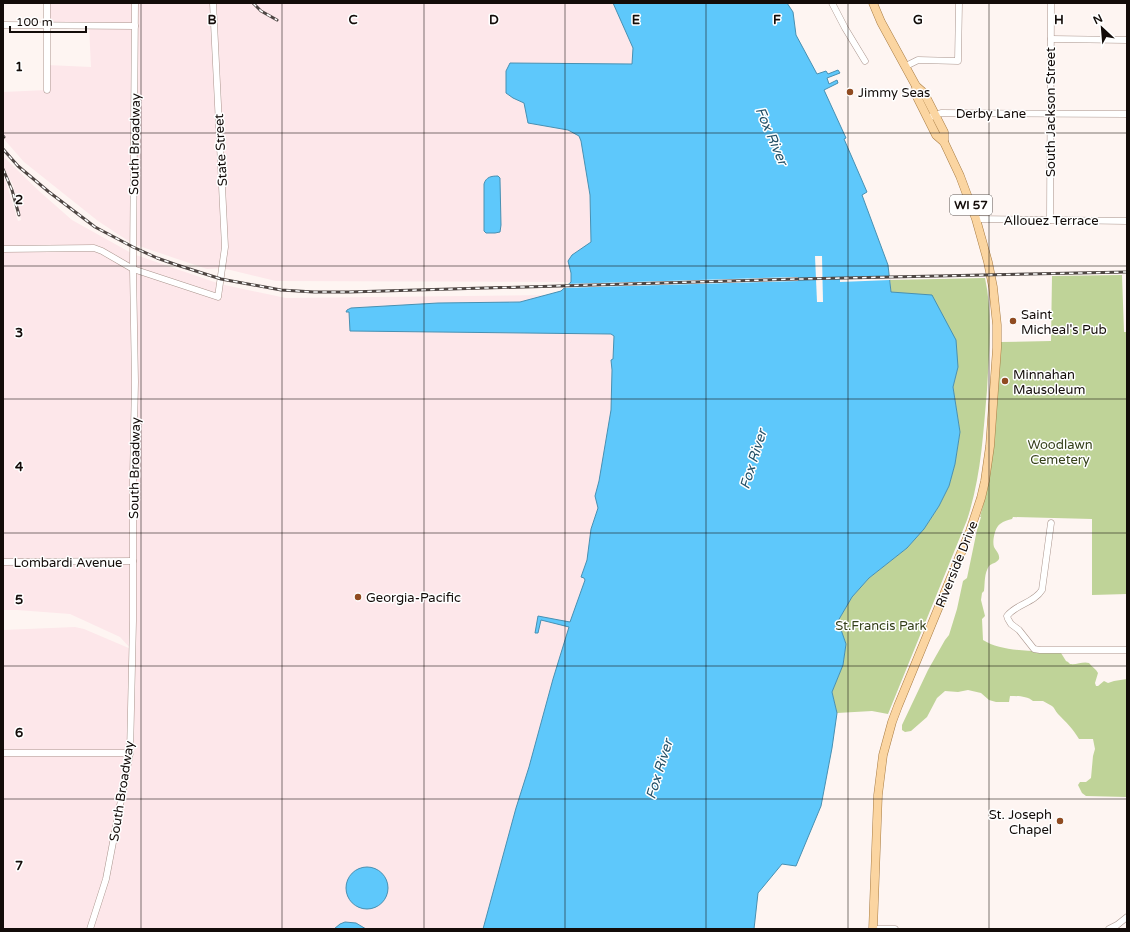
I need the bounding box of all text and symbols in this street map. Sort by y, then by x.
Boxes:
scale bar [10,8,86,34]
north arrow [1082,8,1122,48]
text: B [207,12,217,28]
text: C [348,12,358,28]
text: D [489,12,499,28]
text: E [632,12,640,28]
text: F [773,12,781,28]
text: G [913,12,923,28]
text: H [1054,12,1064,28]
text: N [1091,12,1105,27]
text: 100 m [16,15,53,29]
street label: South Jackson Street [1043,47,1059,177]
text: 1 [15,59,23,75]
place label: Jimmy Seas [858,85,930,101]
marker: Jimmy Seas [845,87,855,97]
street label: South Broadway [126,93,144,195]
water label: Fox River [752,105,792,169]
street label: Derby Lane [956,106,1026,122]
street label: State Street [211,113,231,187]
text: 2 [15,192,23,208]
road number: WI 57 [950,195,992,215]
street label: Allouez Terrace [1003,213,1099,229]
place label: Saint Micheal's Pub [1021,307,1107,338]
marker: Saint Micheal's Pub [1008,316,1018,326]
text: 3 [15,325,23,341]
place label: Minnahan Mausoleum [1013,367,1085,398]
marker: Minnahan Mausoleum [1000,376,1010,386]
street label: South Broadway [126,417,144,519]
water label: Fox River [736,426,771,491]
park label: Woodlawn Cemetery [1027,437,1093,468]
text: 4 [15,459,24,475]
street label: Riverside Drive [932,519,982,610]
street label: Lombardi Avenue [14,555,122,571]
place label: Georgia-Pacific [366,590,461,606]
text: 5 [15,592,23,608]
marker: Georgia-Pacific [353,592,363,602]
park label: St.Francis Park [835,618,927,634]
text: 6 [15,725,23,741]
water label: Fox River [642,736,677,801]
street label: South Broadway [106,740,138,843]
place label: St. Joseph Chapel [989,807,1052,838]
marker: St. Joseph Chapel [1055,816,1065,826]
text: 7 [15,858,23,874]

